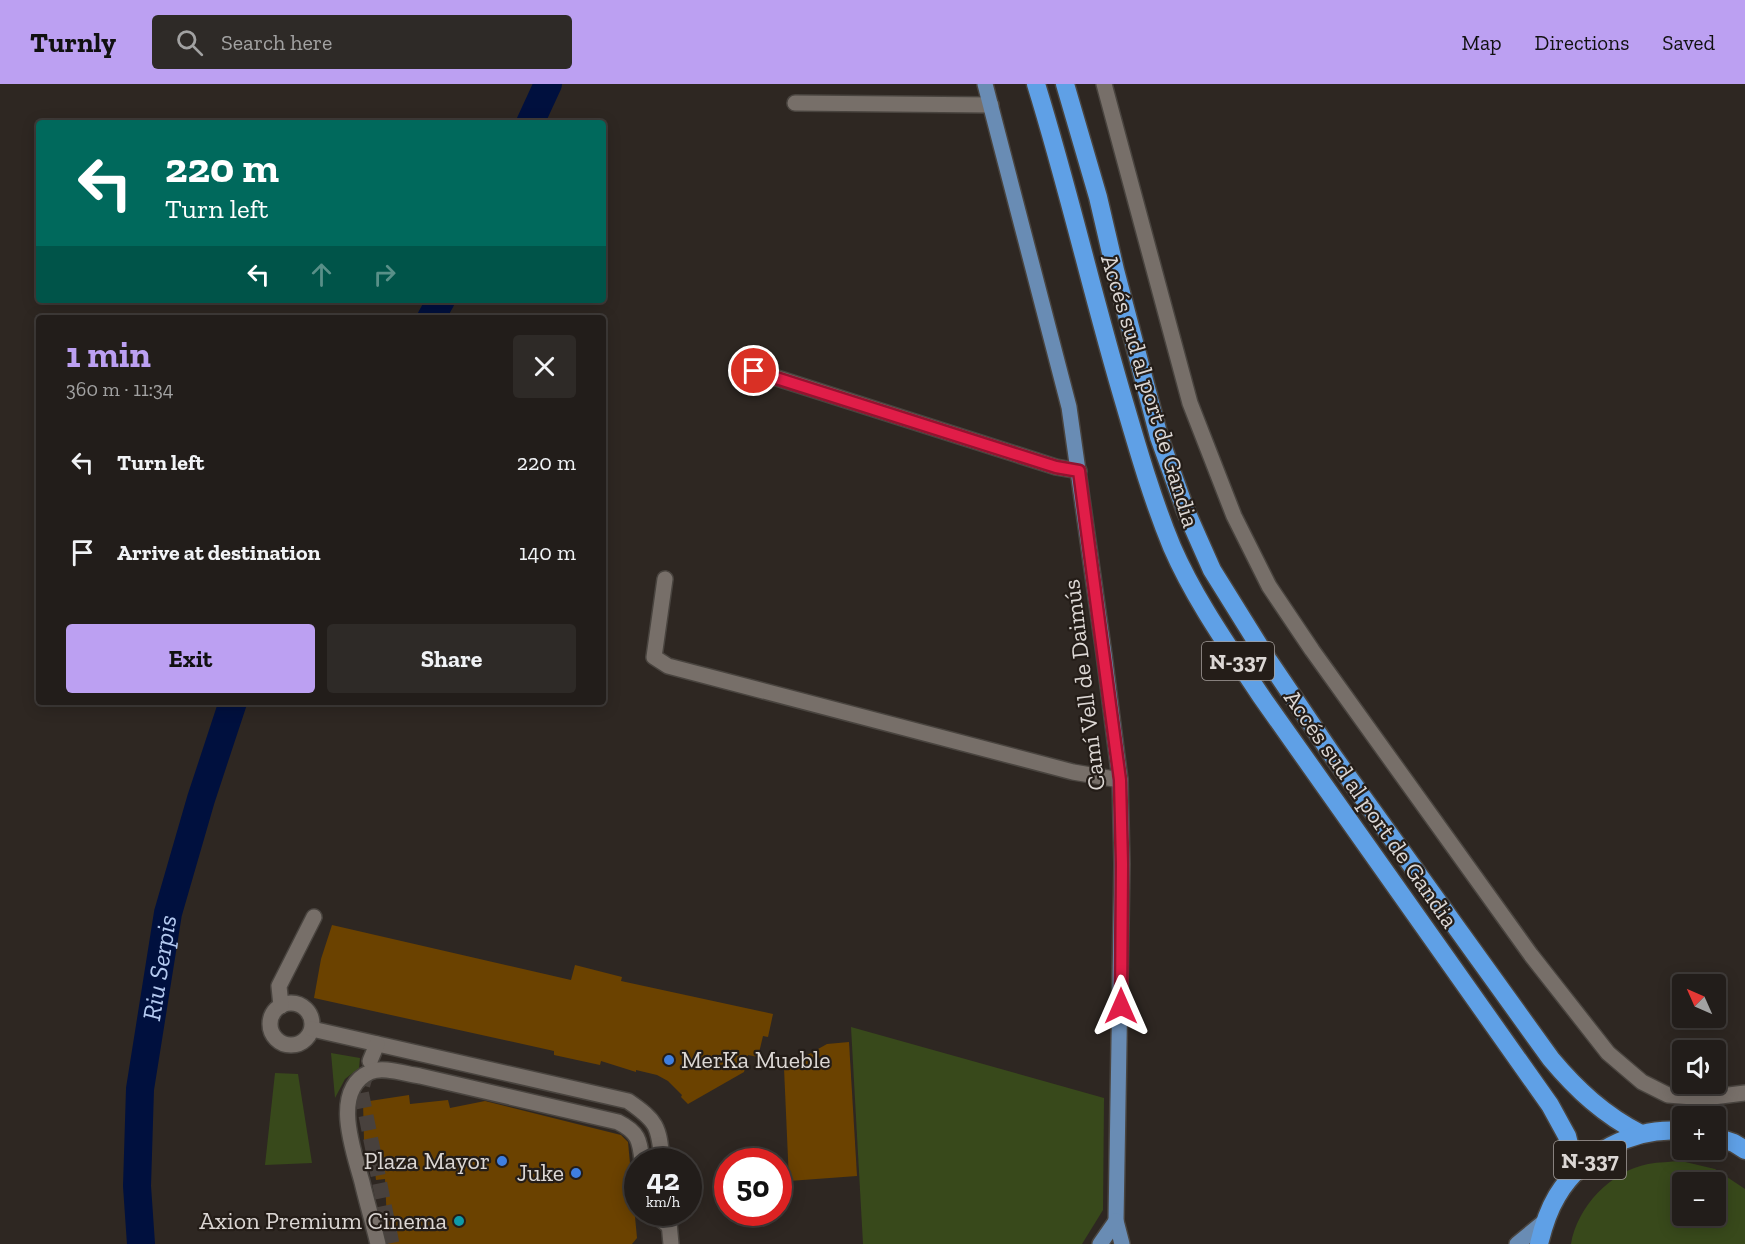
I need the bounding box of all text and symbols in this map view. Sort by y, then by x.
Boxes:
search box [152,15,572,69]
text: Turnly [30,26,116,59]
icon: search [173,26,206,59]
text: Search here [221,29,332,56]
text: Map [1462,30,1502,55]
text: Directions [1535,30,1629,55]
text: Saved [1662,30,1715,55]
text: 220 m [165,142,279,193]
icon: left [66,144,144,222]
text: Turn left [165,193,268,225]
street label: Accés sud al port de Gandia [1095,251,1206,531]
icon: left [242,258,275,291]
icon: ahead [305,258,338,291]
icon: right [368,258,401,291]
text: 1 min [66,333,151,376]
button: close [513,335,576,398]
pin [728,345,779,396]
icon: arrive [737,354,770,387]
text: 360 m · 11:34 [66,377,174,401]
icon: left [66,446,99,479]
text: Turn left [117,449,204,476]
text: 220 m [517,449,576,476]
icon: arrive [66,536,99,569]
text: Arrive at destination [117,539,320,566]
text: 140 m [519,539,576,566]
street label: Camí Vell de Daimús [1056,578,1111,792]
button: Exit [66,624,315,693]
button: Share [327,624,576,693]
road number: N-337 [1202,642,1274,680]
street label: Accés sud al port de Gandia [1278,684,1465,934]
water label: Riu Serpis [135,913,183,1023]
position arrow [1089,974,1153,1038]
north arrow [1672,974,1726,1028]
map controls [1672,974,1726,1226]
button: sound [1672,1040,1726,1094]
place label: MerKa Mueble [681,1045,831,1074]
marker: MerKa Mueble [662,1053,676,1067]
button: + [1672,1106,1726,1160]
road number: N-337 [1554,1141,1626,1179]
place label: Plaza Mayor [364,1146,490,1175]
speed limit sign: 50 [714,1148,792,1226]
marker: Plaza Mayor [495,1154,509,1168]
place label: Juke [517,1158,564,1187]
text: 42 [646,1162,680,1198]
marker: Juke [569,1166,583,1180]
button: − [1672,1172,1726,1226]
text: km/h [646,1193,680,1211]
place label: Axion Premium Cinema [199,1206,447,1235]
marker: Axion Premium Cinema [452,1214,466,1228]

